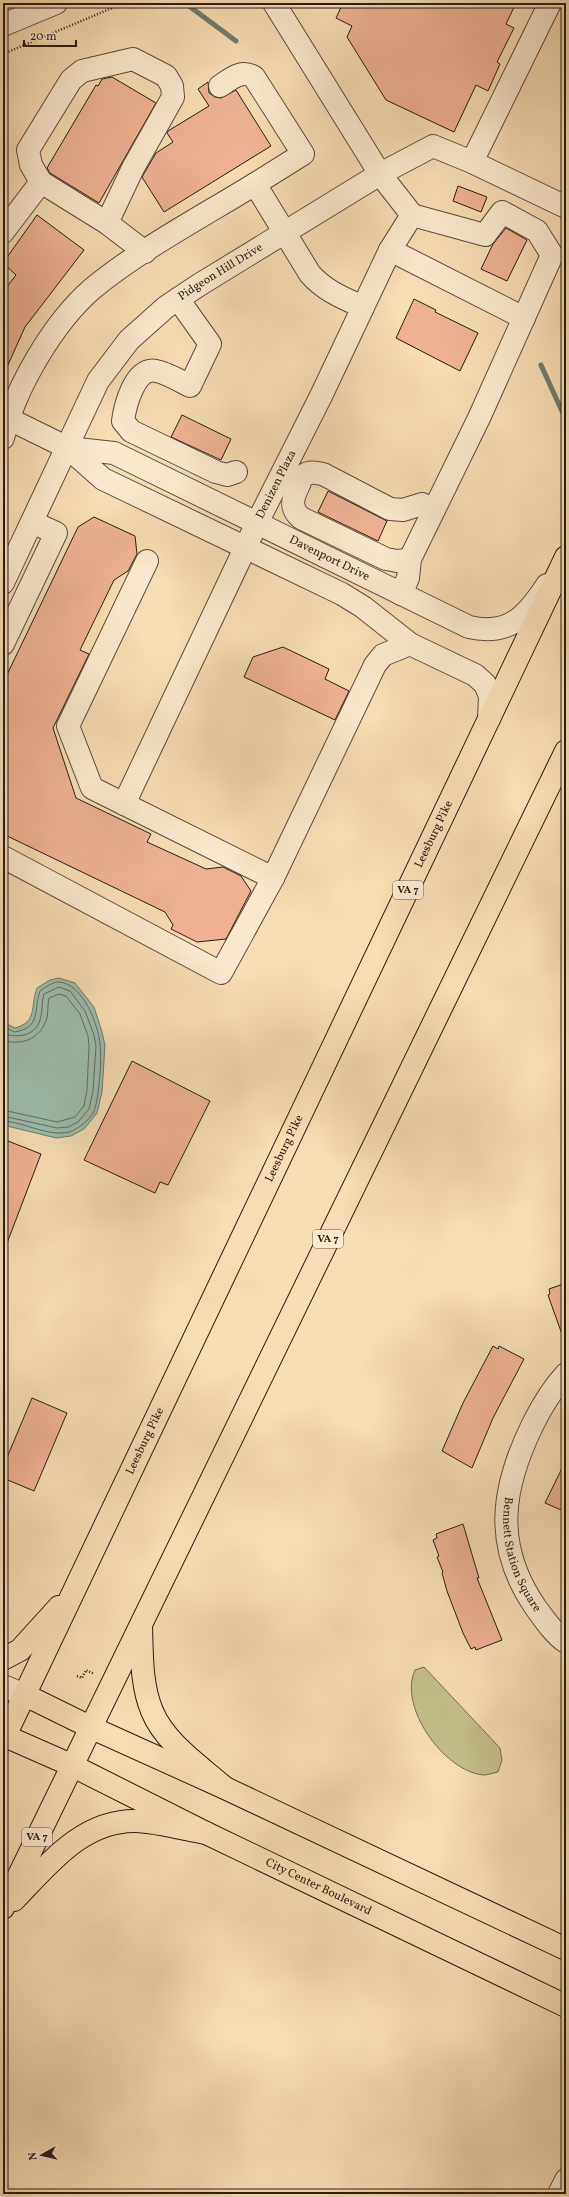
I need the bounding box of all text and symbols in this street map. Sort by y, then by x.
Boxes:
scale bar [24,22,76,48]
text: 20 m [30,29,57,45]
street label: Pidgeon Hill Drive [175,240,266,305]
street label: Denizen Plaza [252,447,300,522]
street label: Davenport Drive [286,532,372,585]
street label: Leesburg Pike [411,798,457,871]
road number: VA 7 [393,881,423,899]
street label: Leesburg Pike [262,1112,307,1185]
road number: VA 7 [313,1230,343,1248]
street label: Leesburg Pike [122,1404,168,1477]
street label: Bennett Station Square [498,1496,545,1616]
road number: VA 7 [22,1828,52,1846]
street label: City Center Boulevard [263,1855,374,1919]
north arrow [22,2135,62,2175]
text: N [26,2151,42,2161]

